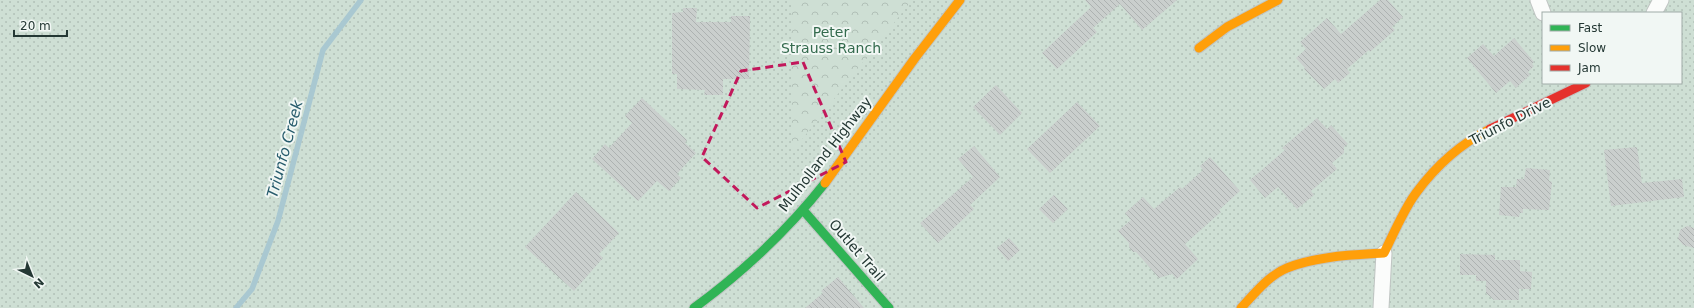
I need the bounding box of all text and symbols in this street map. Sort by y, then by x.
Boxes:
scale bar [14,12,67,38]
legend [1542,12,1682,84]
text: 20 m [20,19,51,33]
text: Fast [1578,21,1602,35]
park label: Peter Strauss Ranch [781,24,881,56]
text: Slow [1578,41,1606,55]
text: Jam [1577,61,1601,75]
street label: Mulholland Highway [775,93,875,215]
street label: Triunfo Drive [1466,94,1553,149]
water label: Triunfo Creek [263,97,307,200]
street label: Outlet Trail [826,216,888,284]
north arrow [12,256,52,296]
text: N [31,275,46,291]

